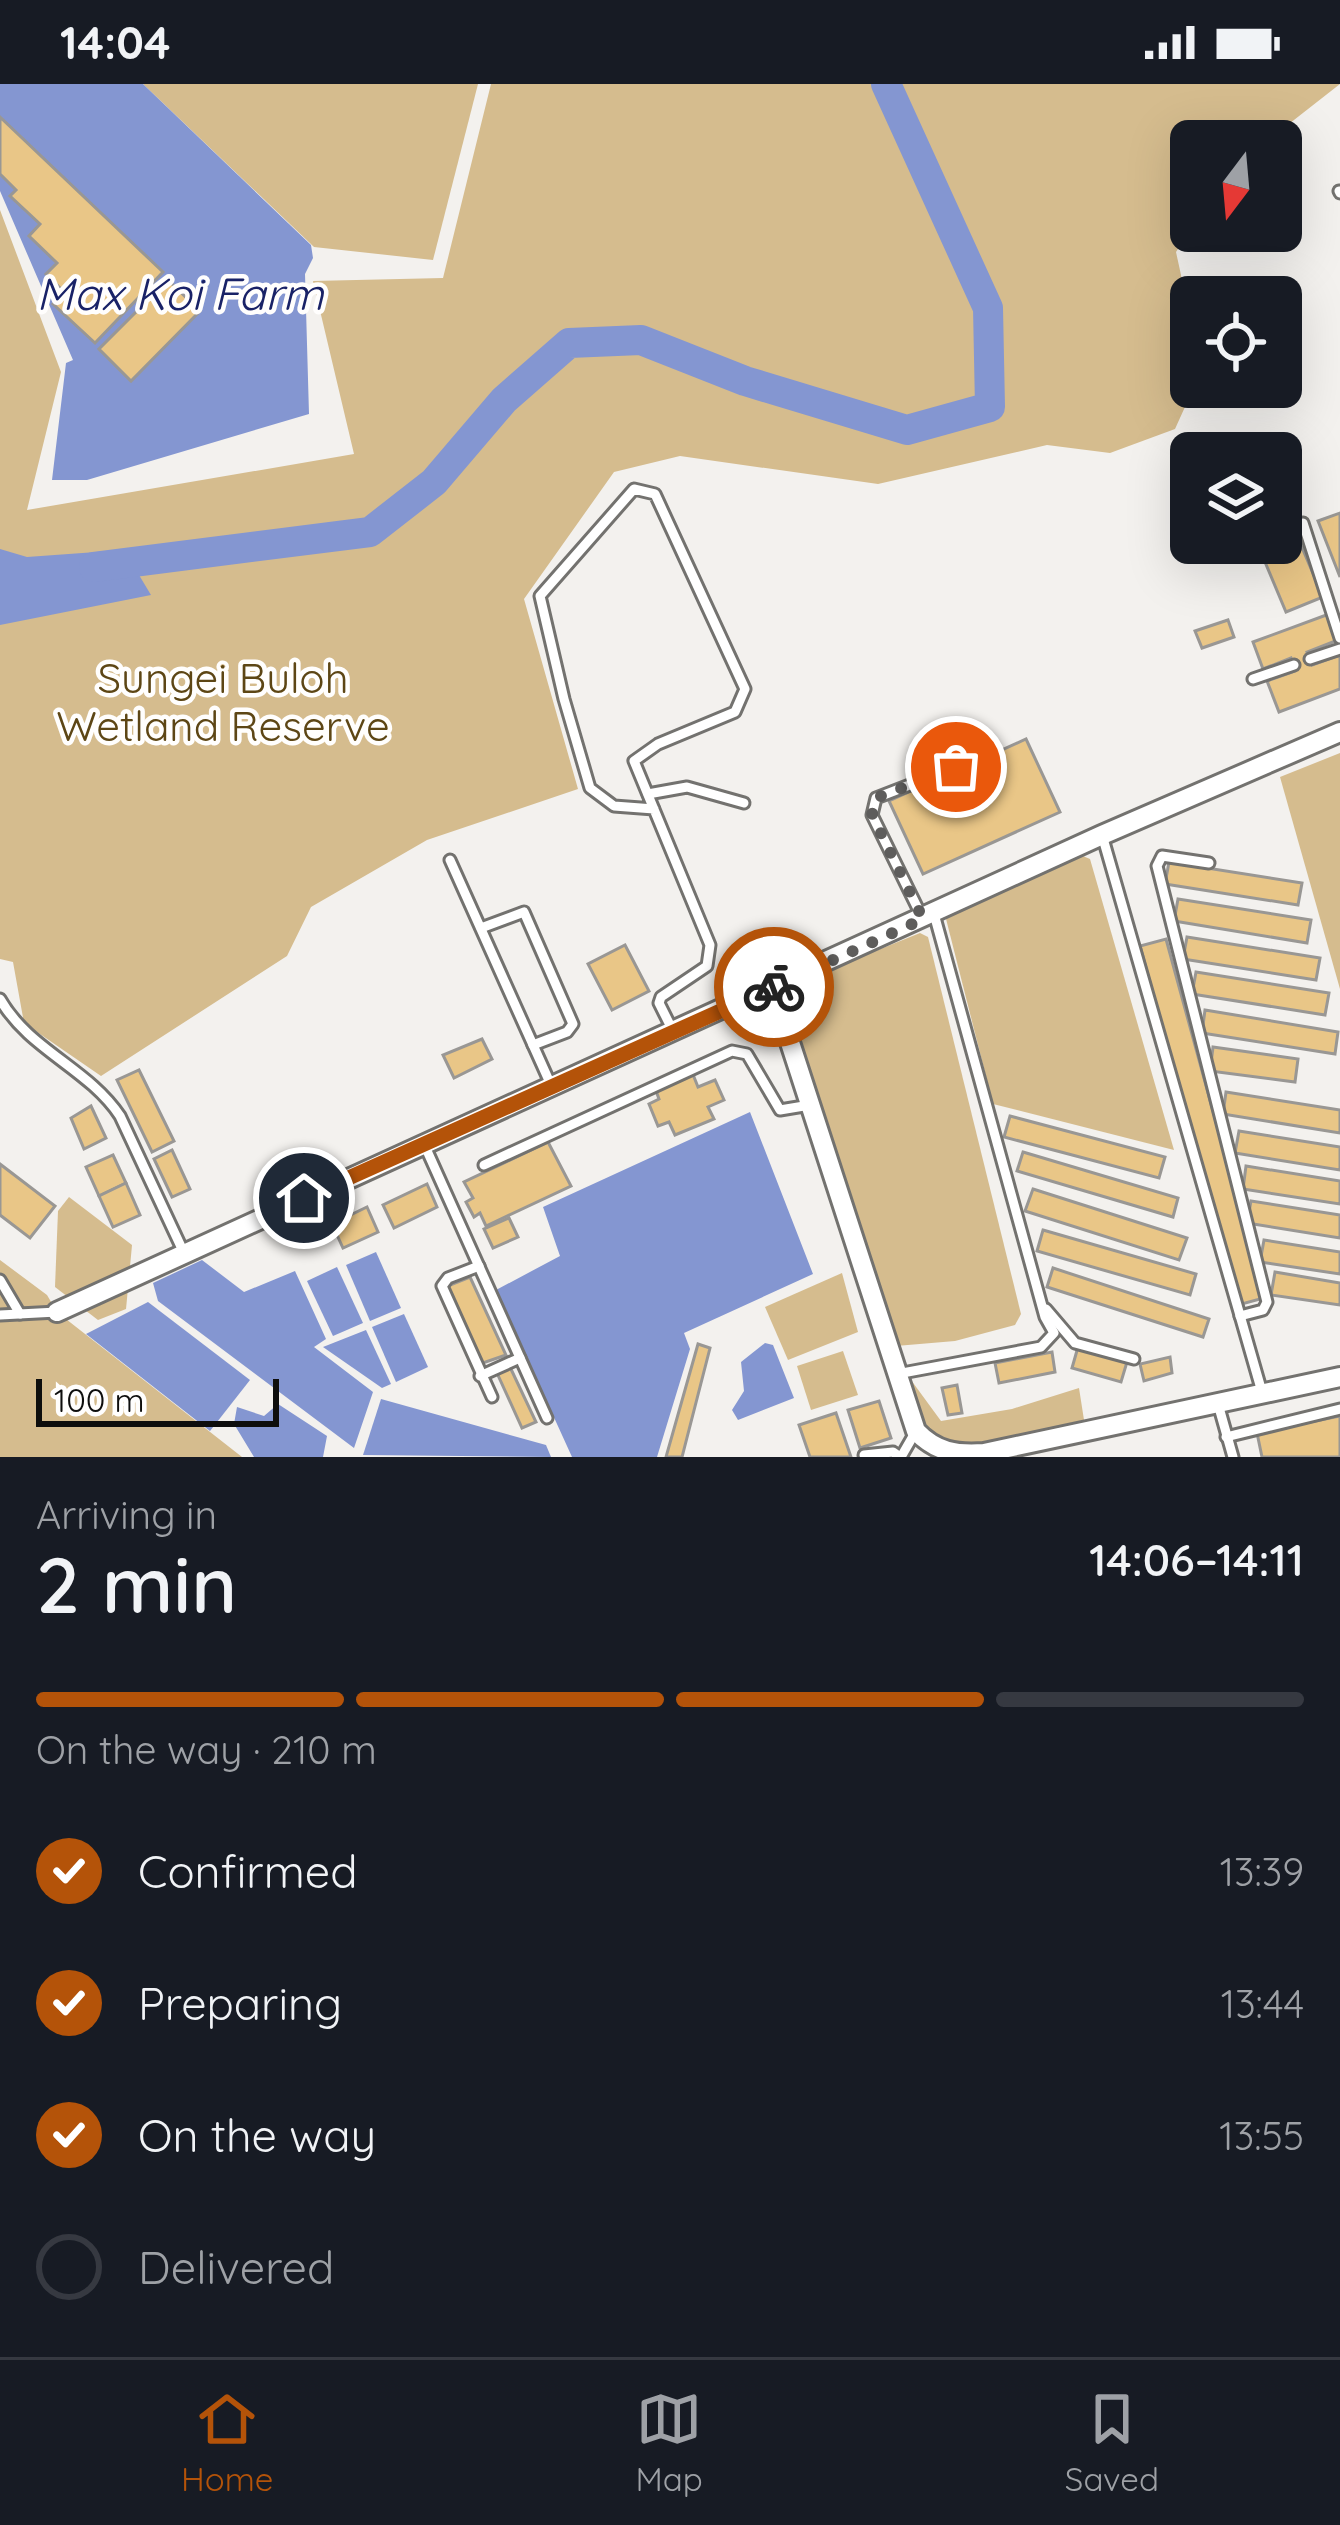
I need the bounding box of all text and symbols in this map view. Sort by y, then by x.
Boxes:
text: 14:04 [60,14,170,70]
north arrow [1170,120,1302,252]
map controls [1170,120,1302,564]
water label: Max Koi Farm [36,265,325,321]
button: locate [1170,276,1302,408]
button: layers [1170,432,1302,564]
park label: Sungei Buloh Wetland Reserve [56,651,390,752]
pin [905,716,1007,818]
icon: bag [923,734,989,800]
courier [714,927,834,1047]
icon: bike [741,954,807,1020]
pin [253,1147,355,1249]
icon: home [271,1165,337,1231]
scale bar [36,1373,279,1426]
text: 100 m [54,1379,145,1420]
text: Arriving in [36,1490,217,1539]
text: 14:06–14:11 [1089,1531,1304,1587]
text: 2 min [36,1535,237,1633]
text: On the way · 210 m [36,1725,377,1774]
icon: check [36,1838,102,1904]
text: Confirmed [138,1843,357,1899]
text: 13:39 [1220,1847,1304,1896]
icon: check [36,1970,102,2036]
text: Preparing [138,1975,342,2031]
text: 13:44 [1221,1979,1304,2028]
icon: check [36,2102,102,2168]
text: On the way [138,2107,376,2163]
text: 13:55 [1219,2111,1304,2160]
text: Delivered [138,2239,334,2295]
tab: Home [181,2386,273,2499]
tab: Map [636,2386,703,2499]
tab: Saved [1065,2386,1159,2499]

